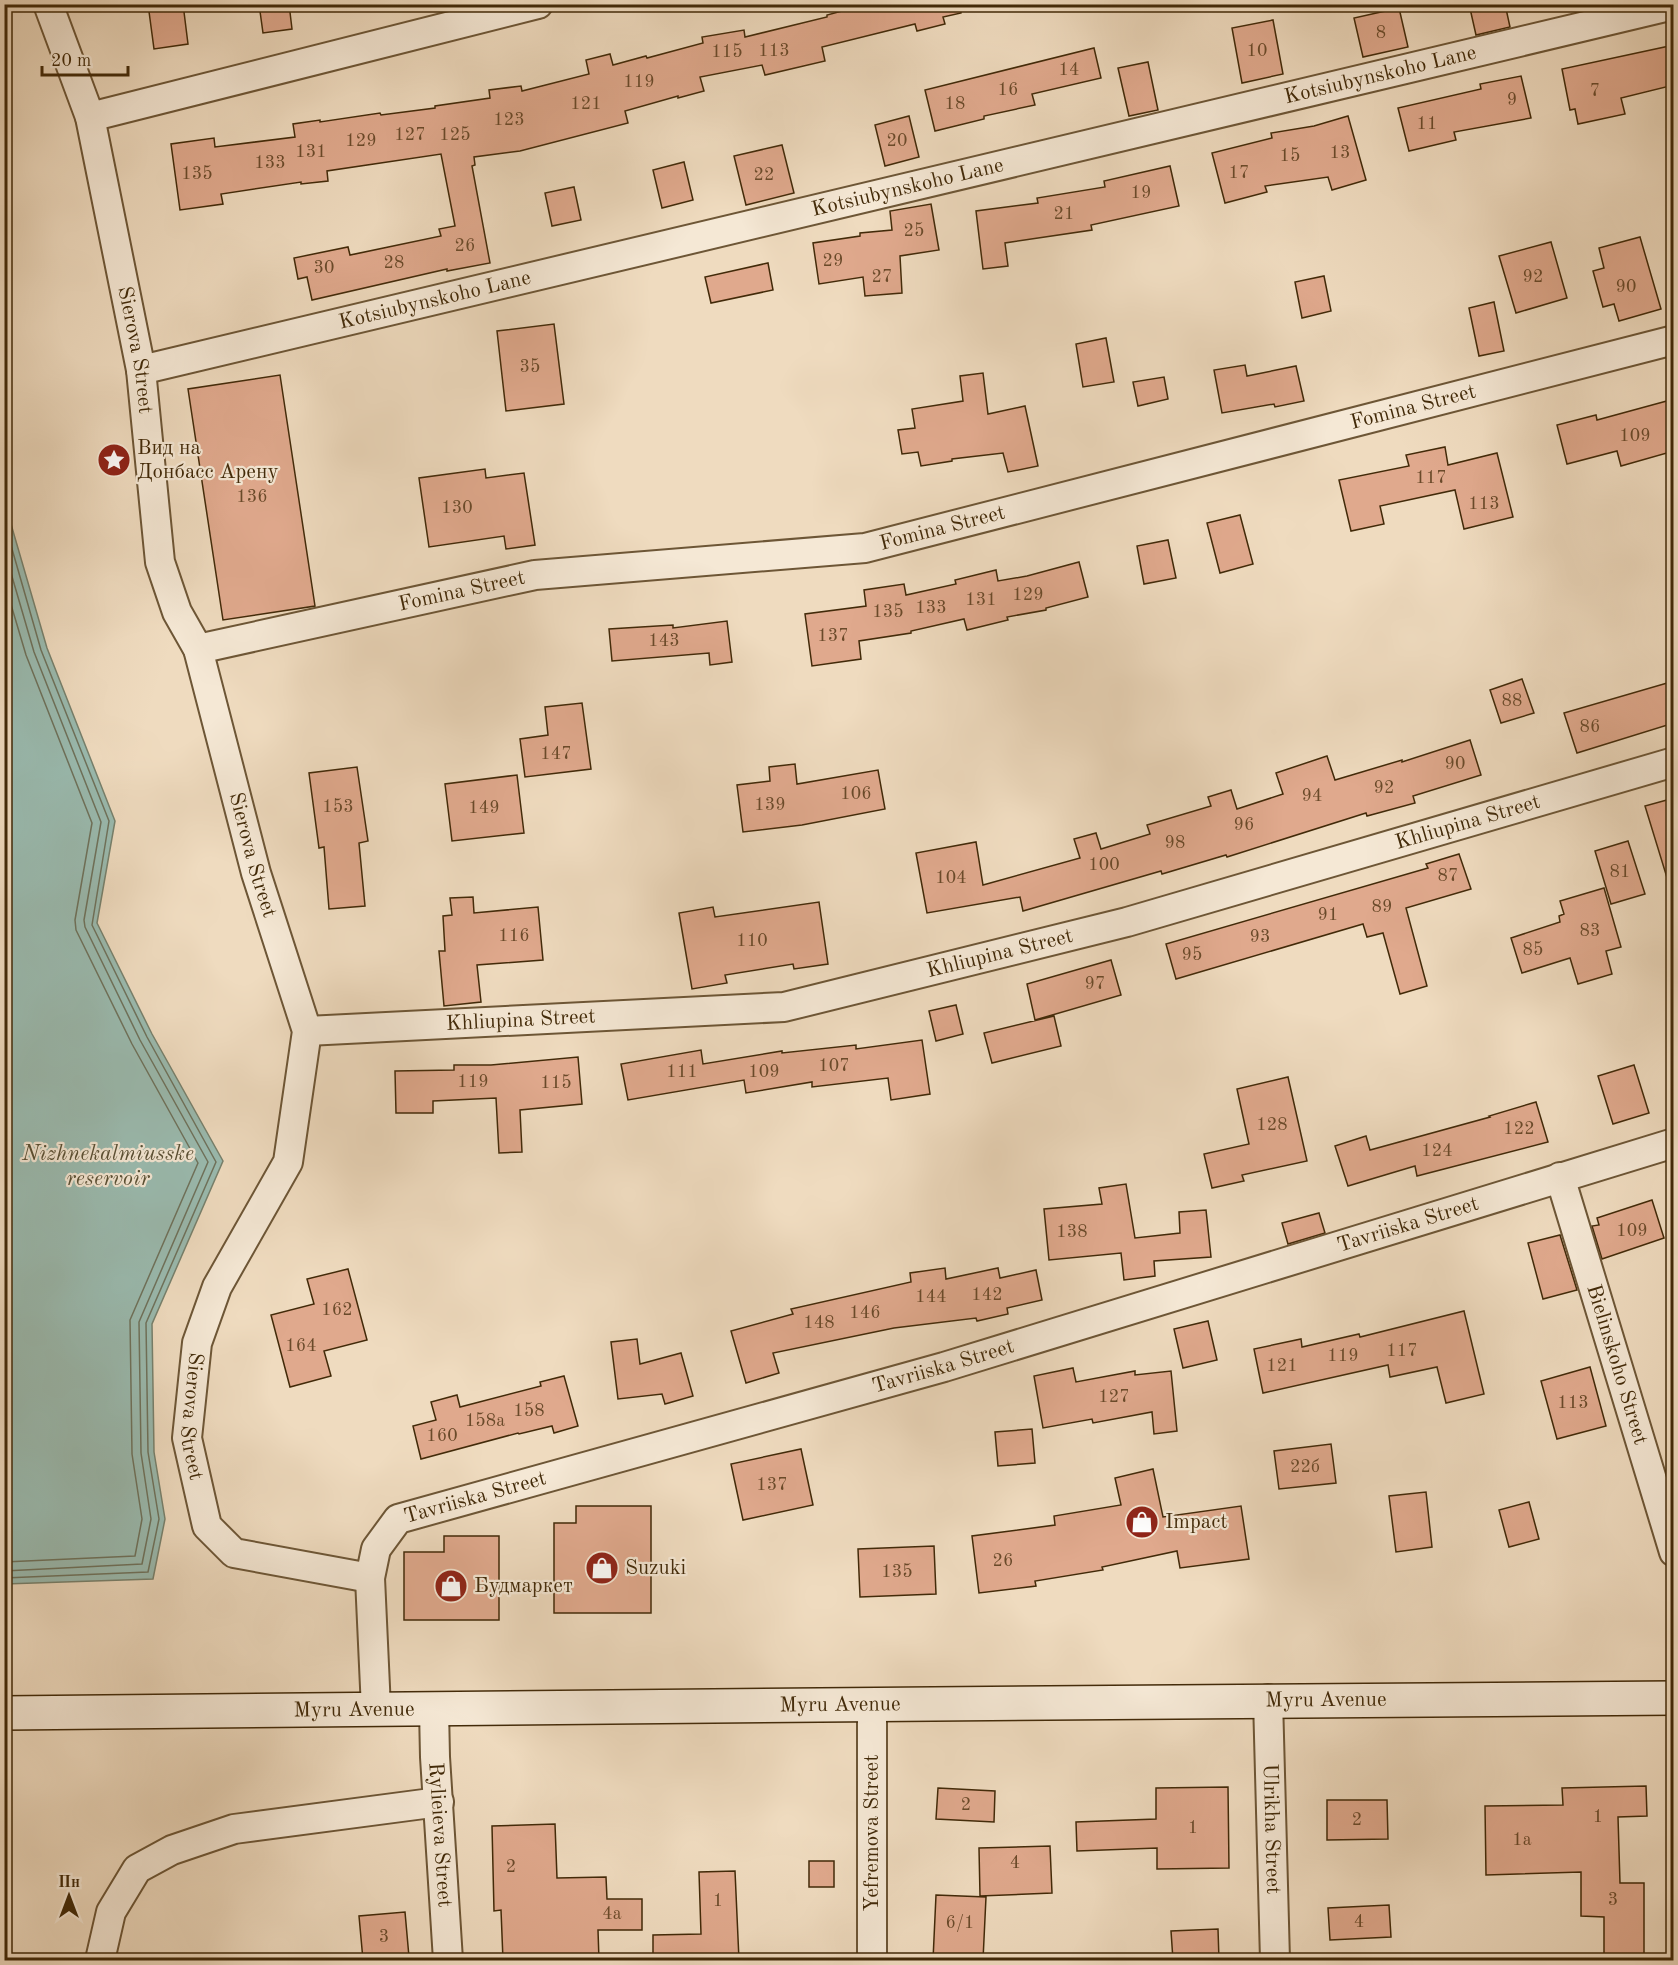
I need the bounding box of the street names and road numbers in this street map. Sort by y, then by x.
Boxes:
street label: Kotsiubynskoho Lane [1282,42,1478,108]
street label: Kotsiubynskoho Lane [810,154,1006,220]
street label: Kotsiubynskoho Lane [337,267,533,333]
street label: Sierova Street [114,284,156,415]
street label: Fomina Street [1348,381,1478,433]
street label: Fomina Street [877,502,1007,554]
street label: Fomina Street [397,567,527,615]
street label: Sierova Street [225,790,280,920]
street label: Khliupina Street [1393,791,1543,853]
street label: Khliupina Street [925,925,1075,982]
street label: Khliupina Street [445,1006,596,1034]
street label: Tavriiska Street [1335,1193,1481,1256]
street label: Bielinskoho Street [1583,1282,1651,1447]
street label: Tavriiska Street [870,1336,1017,1397]
street label: Sierova Street [177,1351,207,1482]
street label: Tavriiska Street [402,1468,549,1527]
street label: Myru Avenue [1265,1689,1387,1711]
street label: Myru Avenue [779,1694,901,1716]
street label: Myru Avenue [293,1699,415,1721]
street label: Yefremova Street [862,1754,883,1912]
street label: Rylieieva Street [425,1762,455,1908]
street label: Ulrikha Street [1259,1763,1284,1895]

